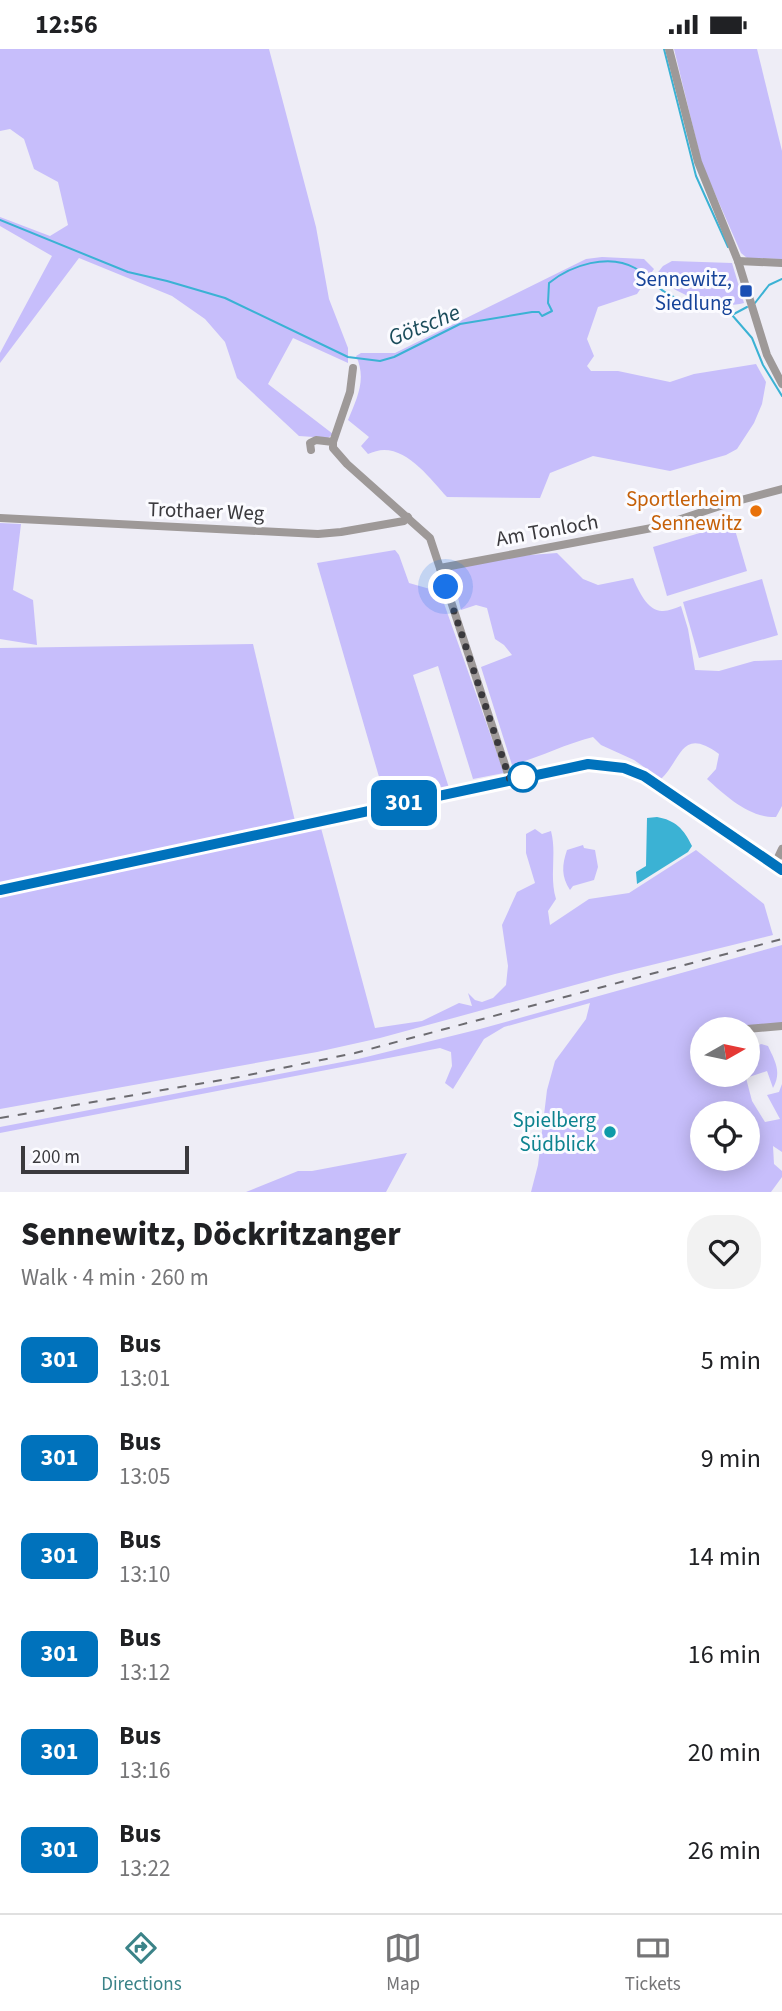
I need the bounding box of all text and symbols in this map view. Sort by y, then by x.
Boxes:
text: 12:56 [35,6,98,43]
place label: Sennewitz, Siedlung [635,264,732,318]
marker: Sennewitz, Siedlung [738,283,754,299]
water label: Götsche [383,296,465,354]
place label: Sportlerheim Sennewitz [626,484,742,538]
street label: Trothaer Weg [147,494,265,528]
marker: Sportlerheim Sennewitz [748,503,764,519]
street label: Am Tonloch [493,506,601,554]
your location [428,569,463,604]
unlabelled marker [508,762,538,792]
line badge: 301 [364,780,444,826]
text: 301 [385,785,423,820]
north arrow [690,1017,760,1087]
map controls [690,1017,760,1171]
button: locate [690,1101,760,1171]
place label: Spielberg Südblick [513,1105,597,1159]
marker: Spielberg Südblick [602,1124,618,1140]
scale bar [21,1143,189,1175]
text: 200 m [32,1144,80,1171]
text: Sennewitz, Döckritzanger [21,1211,401,1258]
button: heart [687,1215,761,1289]
text: Walk · 4 min · 260 m [21,1261,209,1294]
text: Bus [119,1325,161,1362]
text: 301 [40,1342,79,1377]
text: 5 min [701,1342,761,1379]
text: 13:01 [119,1362,170,1395]
text: Bus [119,1423,161,1460]
text: 301 [40,1440,79,1475]
text: 9 min [701,1440,761,1477]
text: 13:05 [119,1460,170,1493]
text: Bus [119,1521,161,1558]
text: 301 [40,1538,79,1573]
text: 14 min [688,1538,761,1575]
text: 13:10 [119,1558,170,1591]
text: Bus [119,1619,161,1656]
text: 301 [40,1636,79,1671]
text: 16 min [688,1636,761,1673]
text: 13:12 [119,1656,170,1689]
text: Bus [119,1717,161,1754]
text: 301 [40,1734,79,1769]
text: 20 min [688,1734,761,1771]
text: 13:16 [119,1754,170,1787]
text: Bus [119,1815,161,1852]
text: 301 [40,1832,79,1867]
text: 26 min [688,1832,761,1869]
text: 13:22 [119,1852,170,1885]
tab: Directions [101,1929,182,1998]
tab: Map [384,1929,422,1998]
tab: Tickets [625,1929,681,1998]

